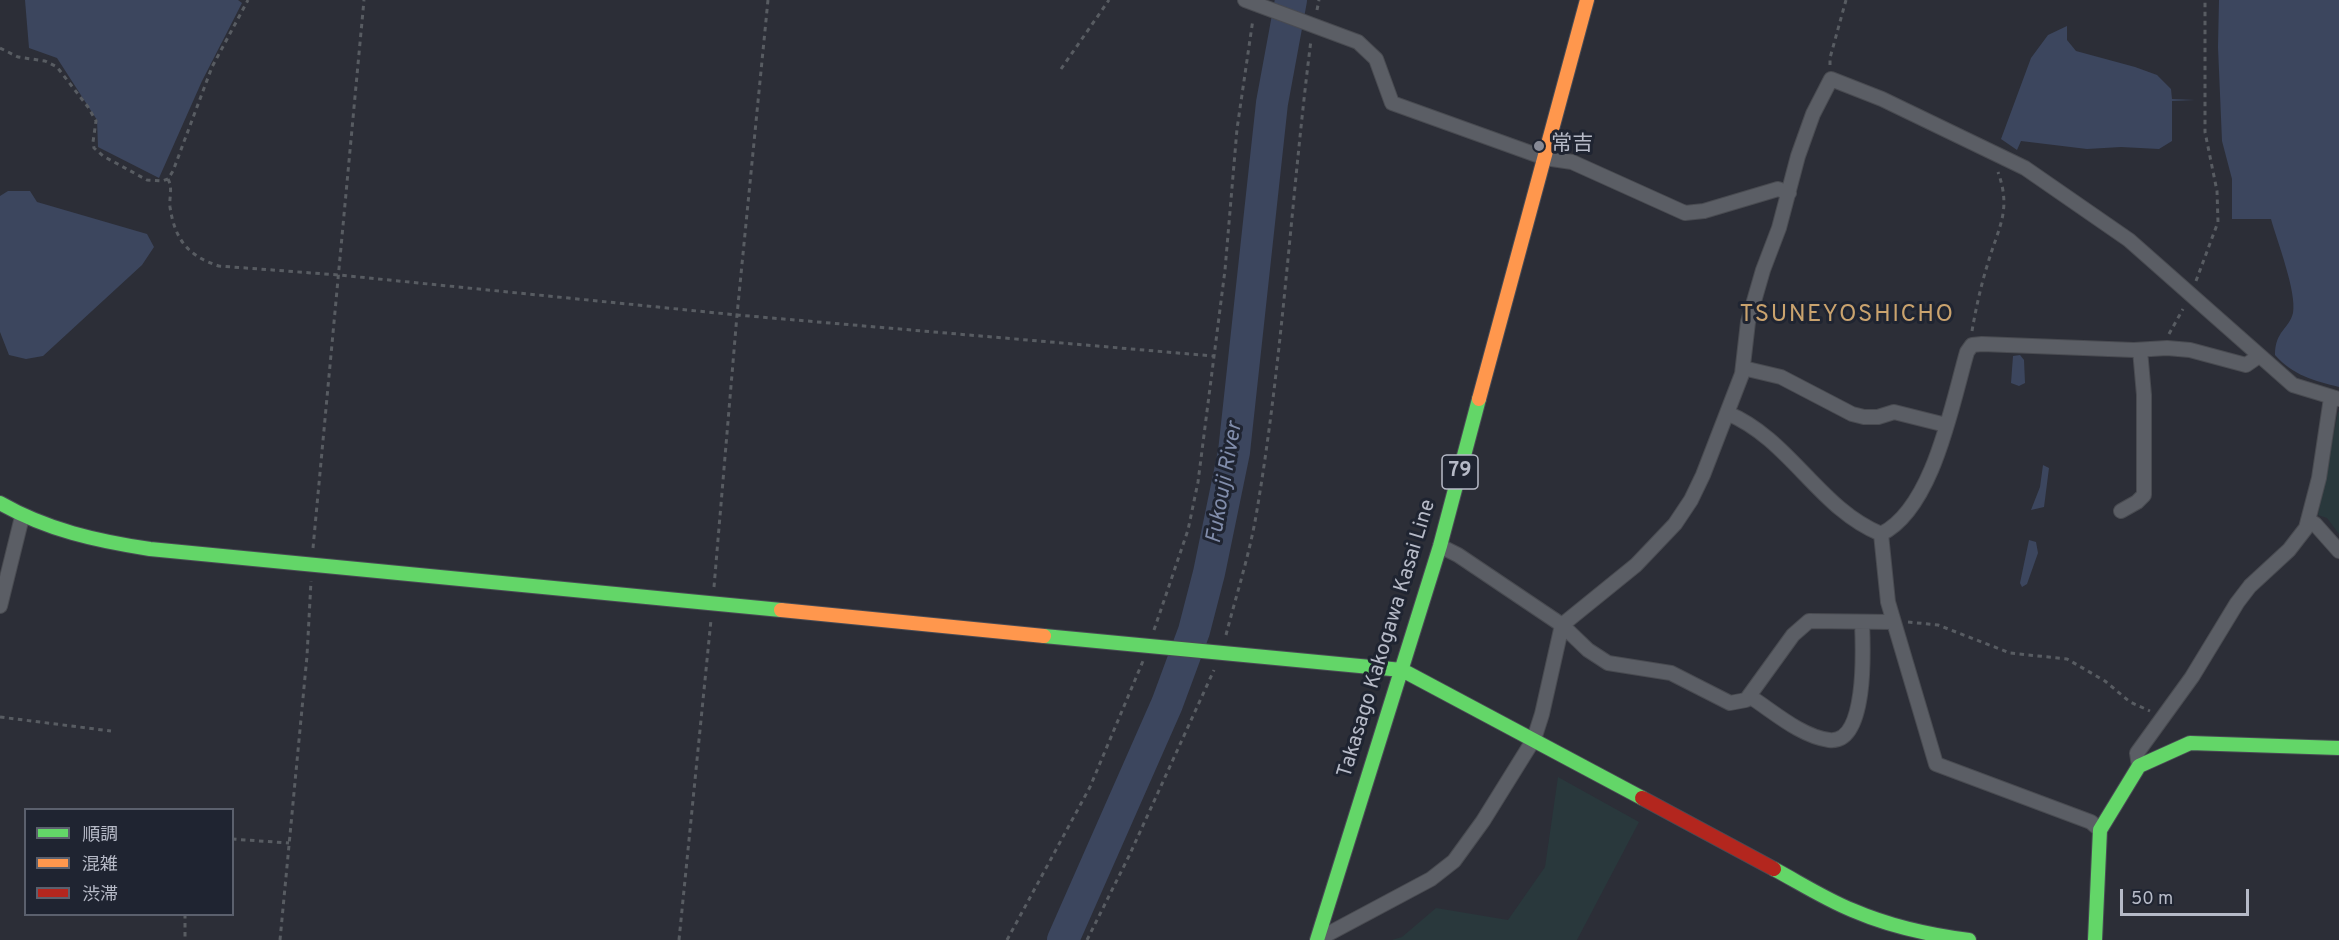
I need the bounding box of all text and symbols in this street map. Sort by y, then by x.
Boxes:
place label: 常吉 [1551,133,1593,159]
marker: 常吉 [1532,139,1546,153]
district label: TSUNEYOSHICHO [1740,302,1954,330]
water label: Fukouji River [1202,420,1250,546]
road number: 79 [1442,455,1478,489]
street label: Takasago Kakogawa Kasai Line [1334,497,1442,781]
legend [24,808,234,916]
text: 順調 [82,824,118,847]
text: 混雑 [82,854,118,877]
scale bar [2123,877,2252,915]
text: 渋滞 [82,884,118,907]
text: 50 m [2131,888,2173,911]

